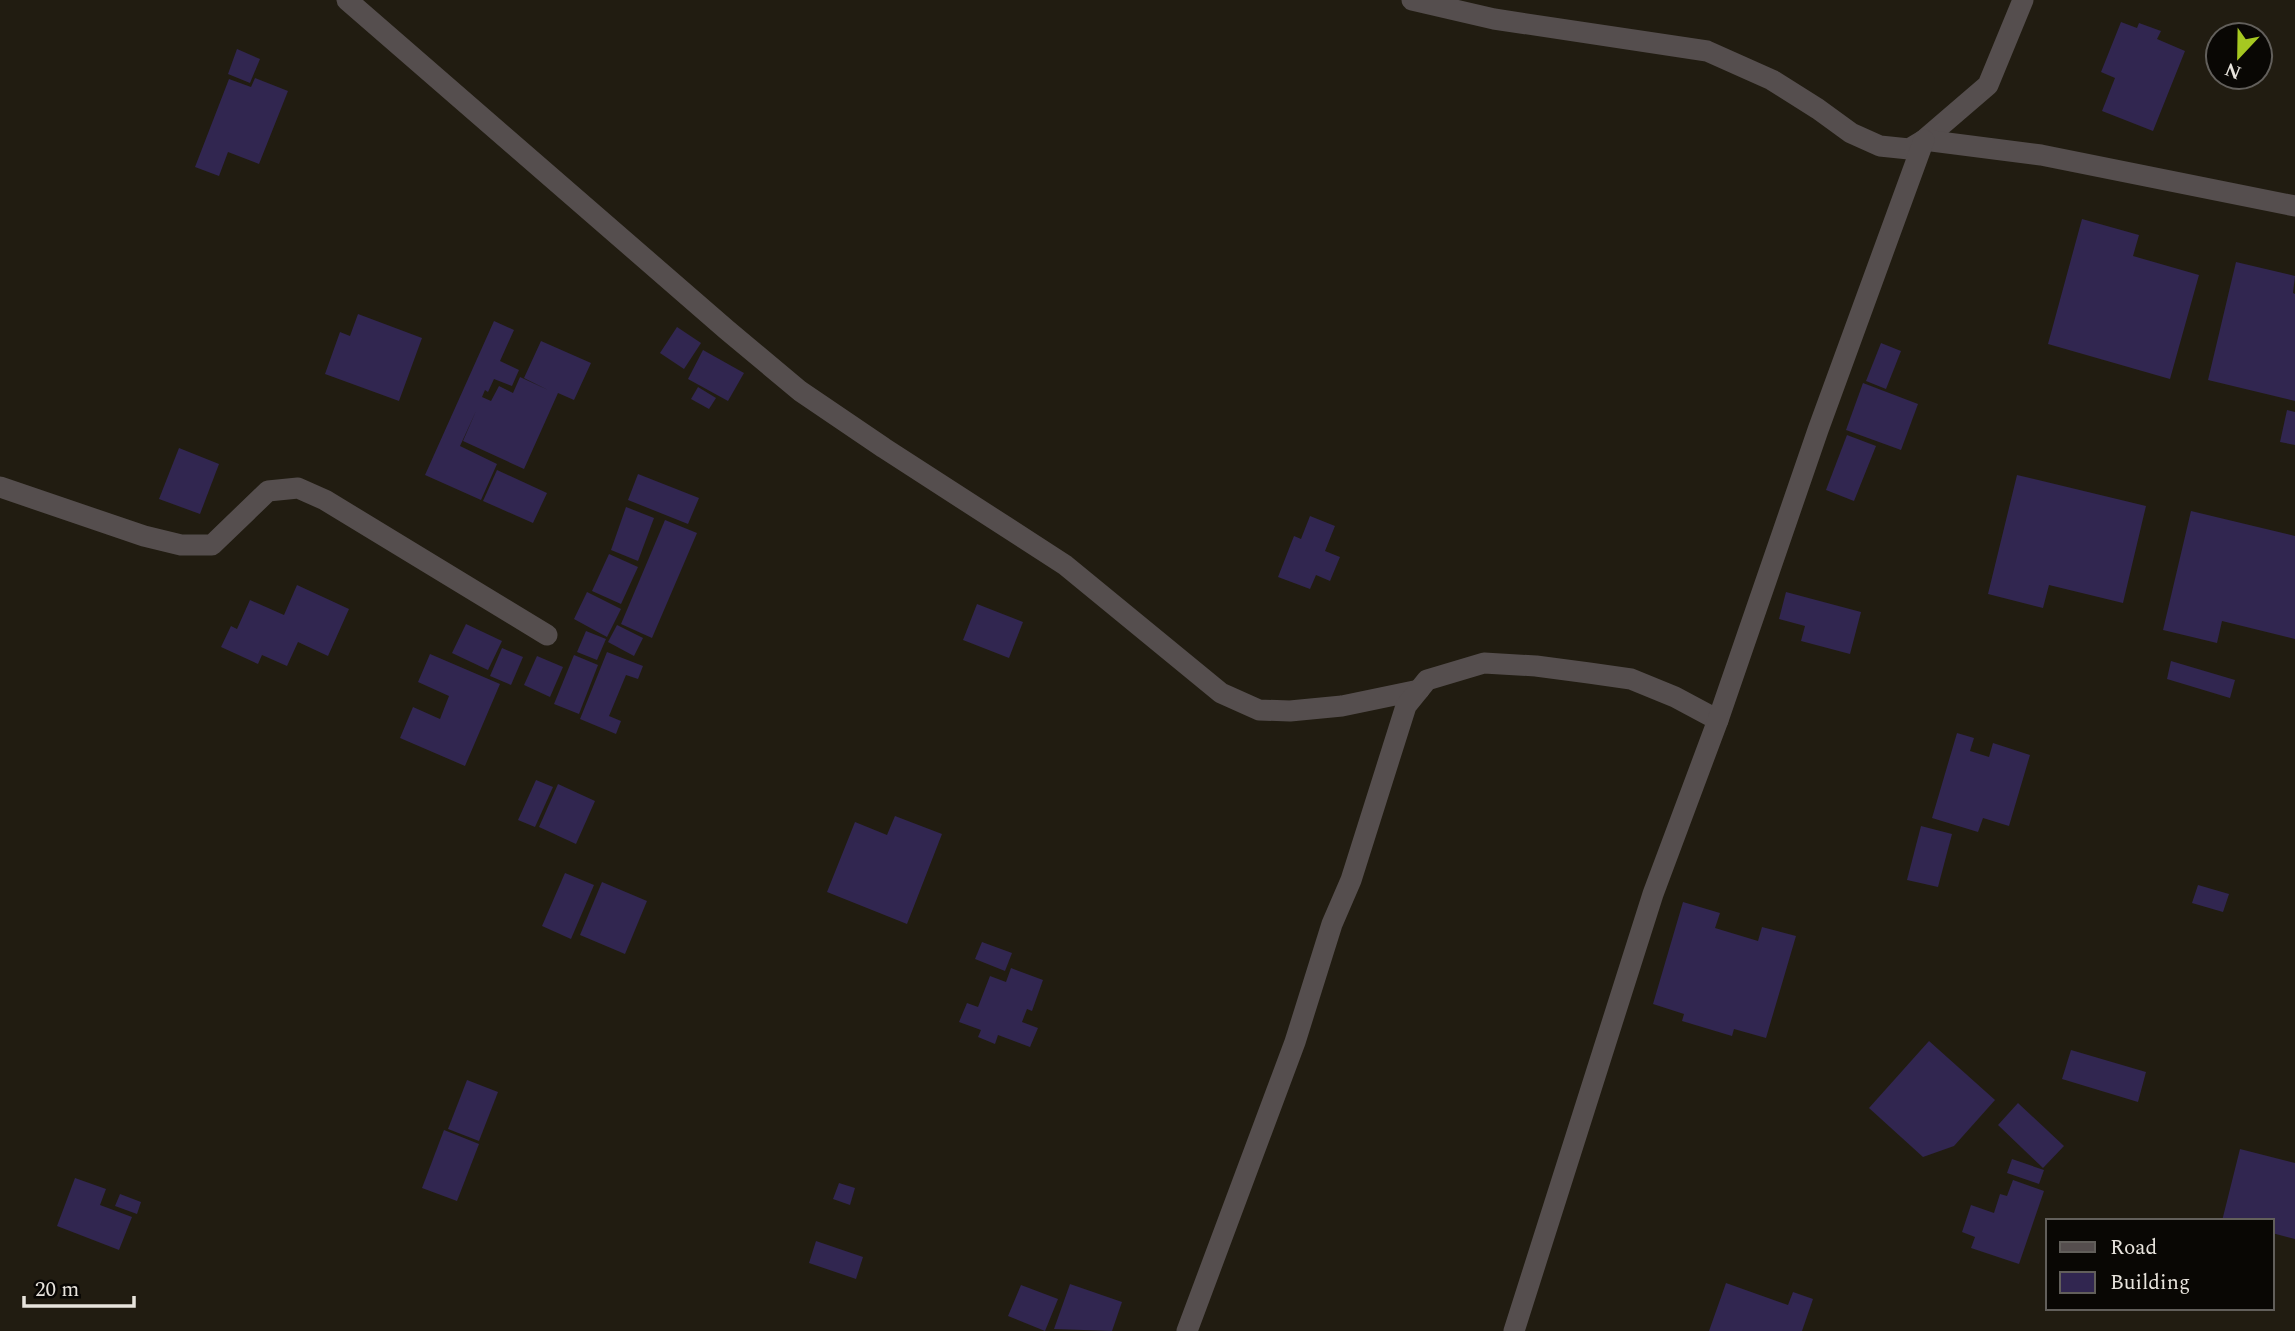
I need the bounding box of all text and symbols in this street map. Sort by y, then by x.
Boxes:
north arrow [2204,21,2274,91]
text: N [2221,54,2246,87]
legend [2046,1219,2274,1310]
text: Road [2110,1232,2157,1264]
scale bar [24,1264,135,1308]
text: Building [2110,1267,2190,1299]
text: 20 m [35,1274,79,1306]

